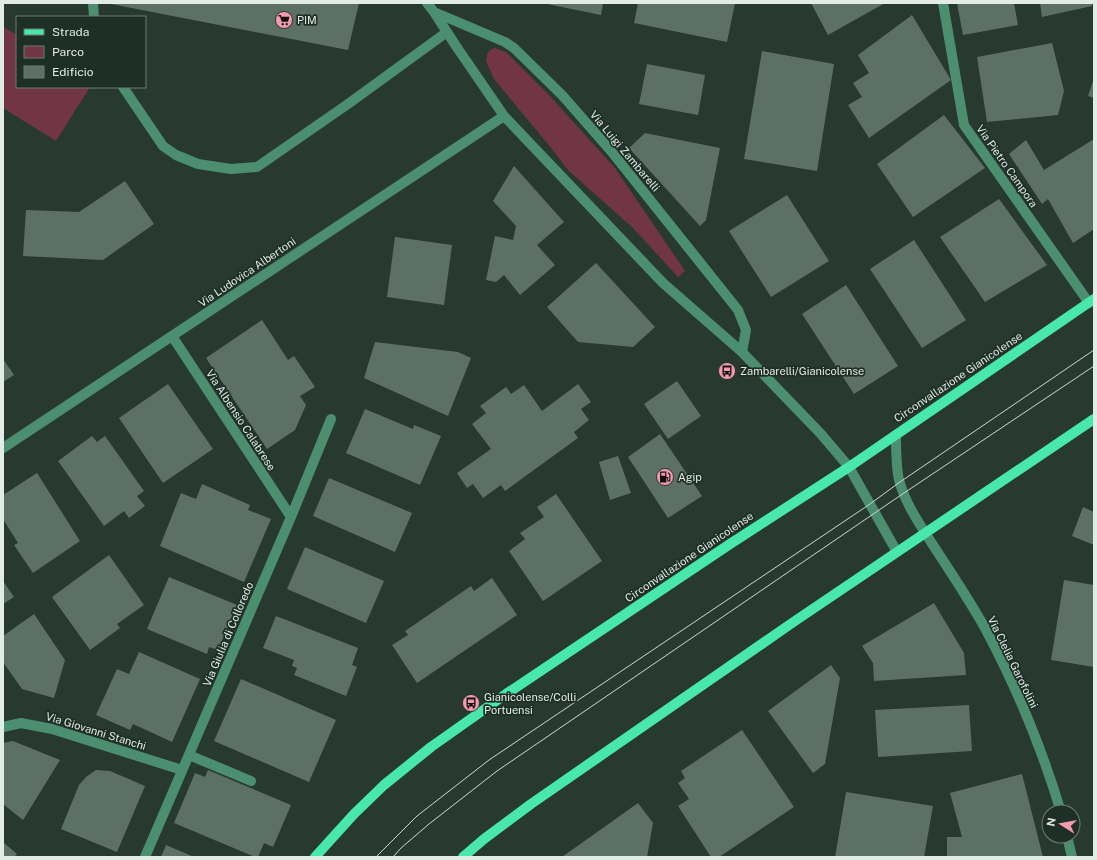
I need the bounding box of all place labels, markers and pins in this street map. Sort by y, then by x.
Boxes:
supermarket icon: PIM [274,10,294,30]
place label: PIM [297,14,317,26]
bus stop icon: Zambarelli/Gianicolense [717,361,737,381]
place label: Zambarelli/Gianicolense [740,365,864,377]
fuel station icon: Agip [655,467,675,487]
place label: Agip [678,471,702,483]
place label: Gianicolense/Colli Portuensi [484,691,576,716]
bus stop icon: Gianicolense/Colli Portuensi [461,693,481,713]

